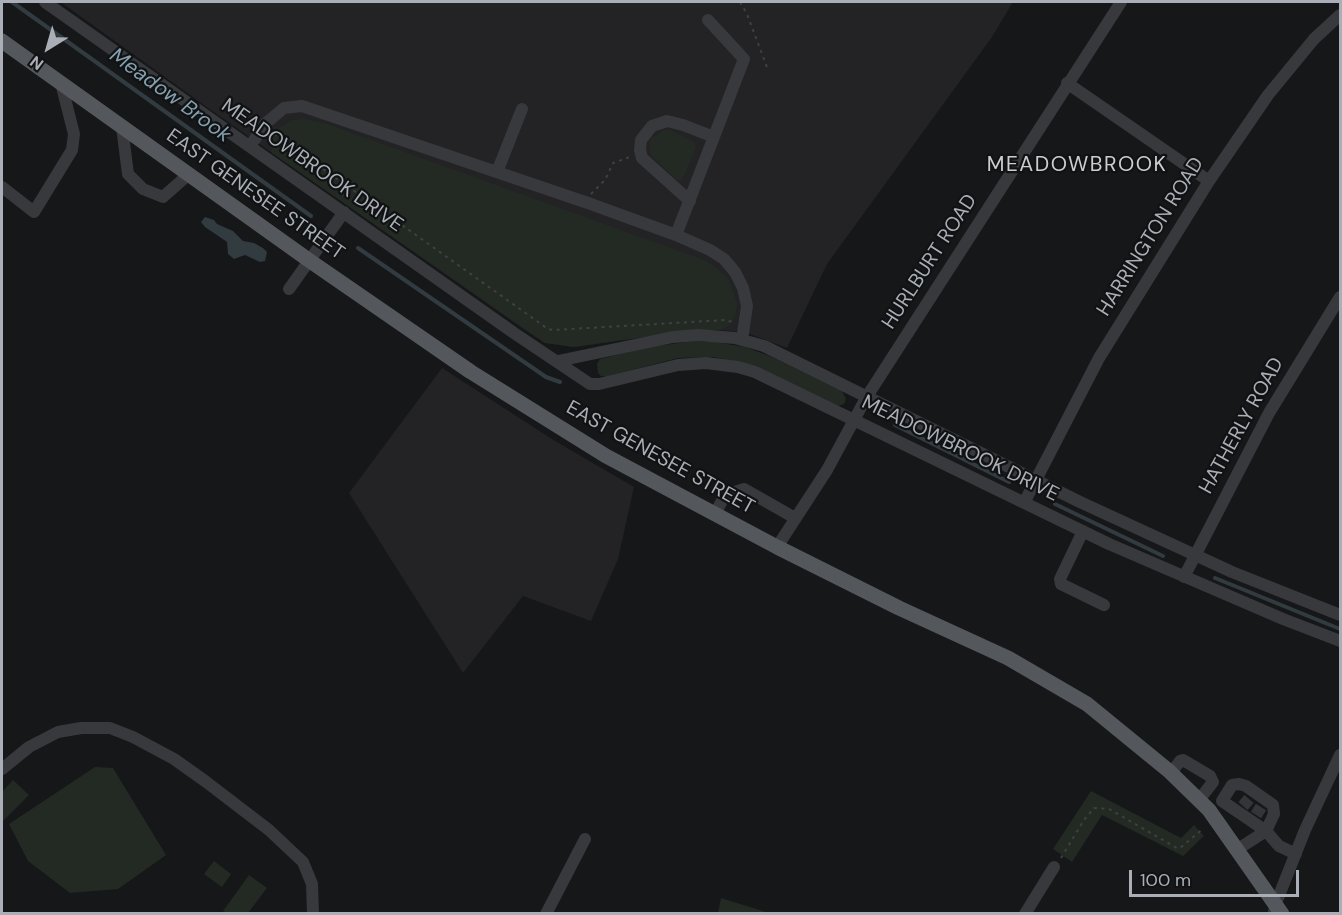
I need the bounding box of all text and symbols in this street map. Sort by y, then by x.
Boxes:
north arrow [18,18,78,78]
water label: Meadow Brook [104,43,236,149]
text: N [26,51,48,75]
street label: MEADOWBROOK DRIVE [216,94,408,238]
street label: EAST GENESEE STREET [161,124,349,266]
district label: MEADOWBROOK [987,152,1167,178]
street label: HARRINGTON ROAD [1092,153,1210,321]
street label: HURLBURT ROAD [877,190,983,334]
street label: HATHERLY ROAD [1195,354,1289,498]
street label: MEADOWBROOK DRIVE [857,391,1063,507]
street label: EAST GENESEE STREET [562,396,758,520]
scale bar [1132,858,1302,896]
text: 100 m [1140,868,1191,892]

